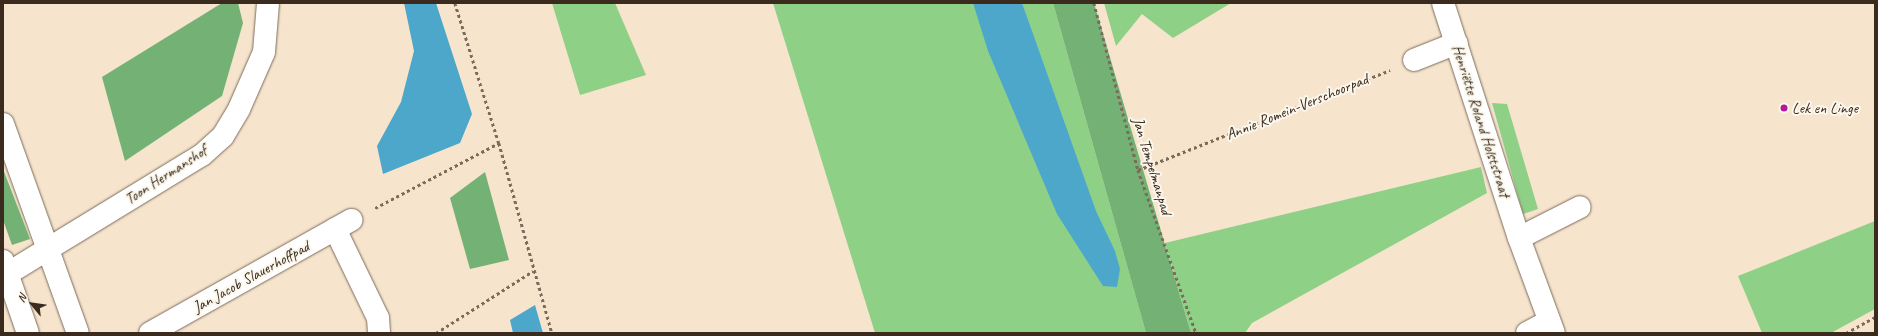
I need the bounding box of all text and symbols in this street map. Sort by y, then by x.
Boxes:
street label: Henriëtte Roland Holststraat [1447,42,1515,200]
street label: Annie Romein-Verschoorpad [1223,70,1371,144]
place label: Lek en Linge [1792,98,1858,118]
marker: Lek en Linge [1779,103,1789,113]
street label: Jan Tempelmanpad [1128,116,1176,216]
street label: Toon Hermanshof [121,141,211,209]
street label: Jan Jacob Slauerhoffpad [189,237,313,317]
north arrow [12,284,52,324]
text: N [14,292,29,305]

